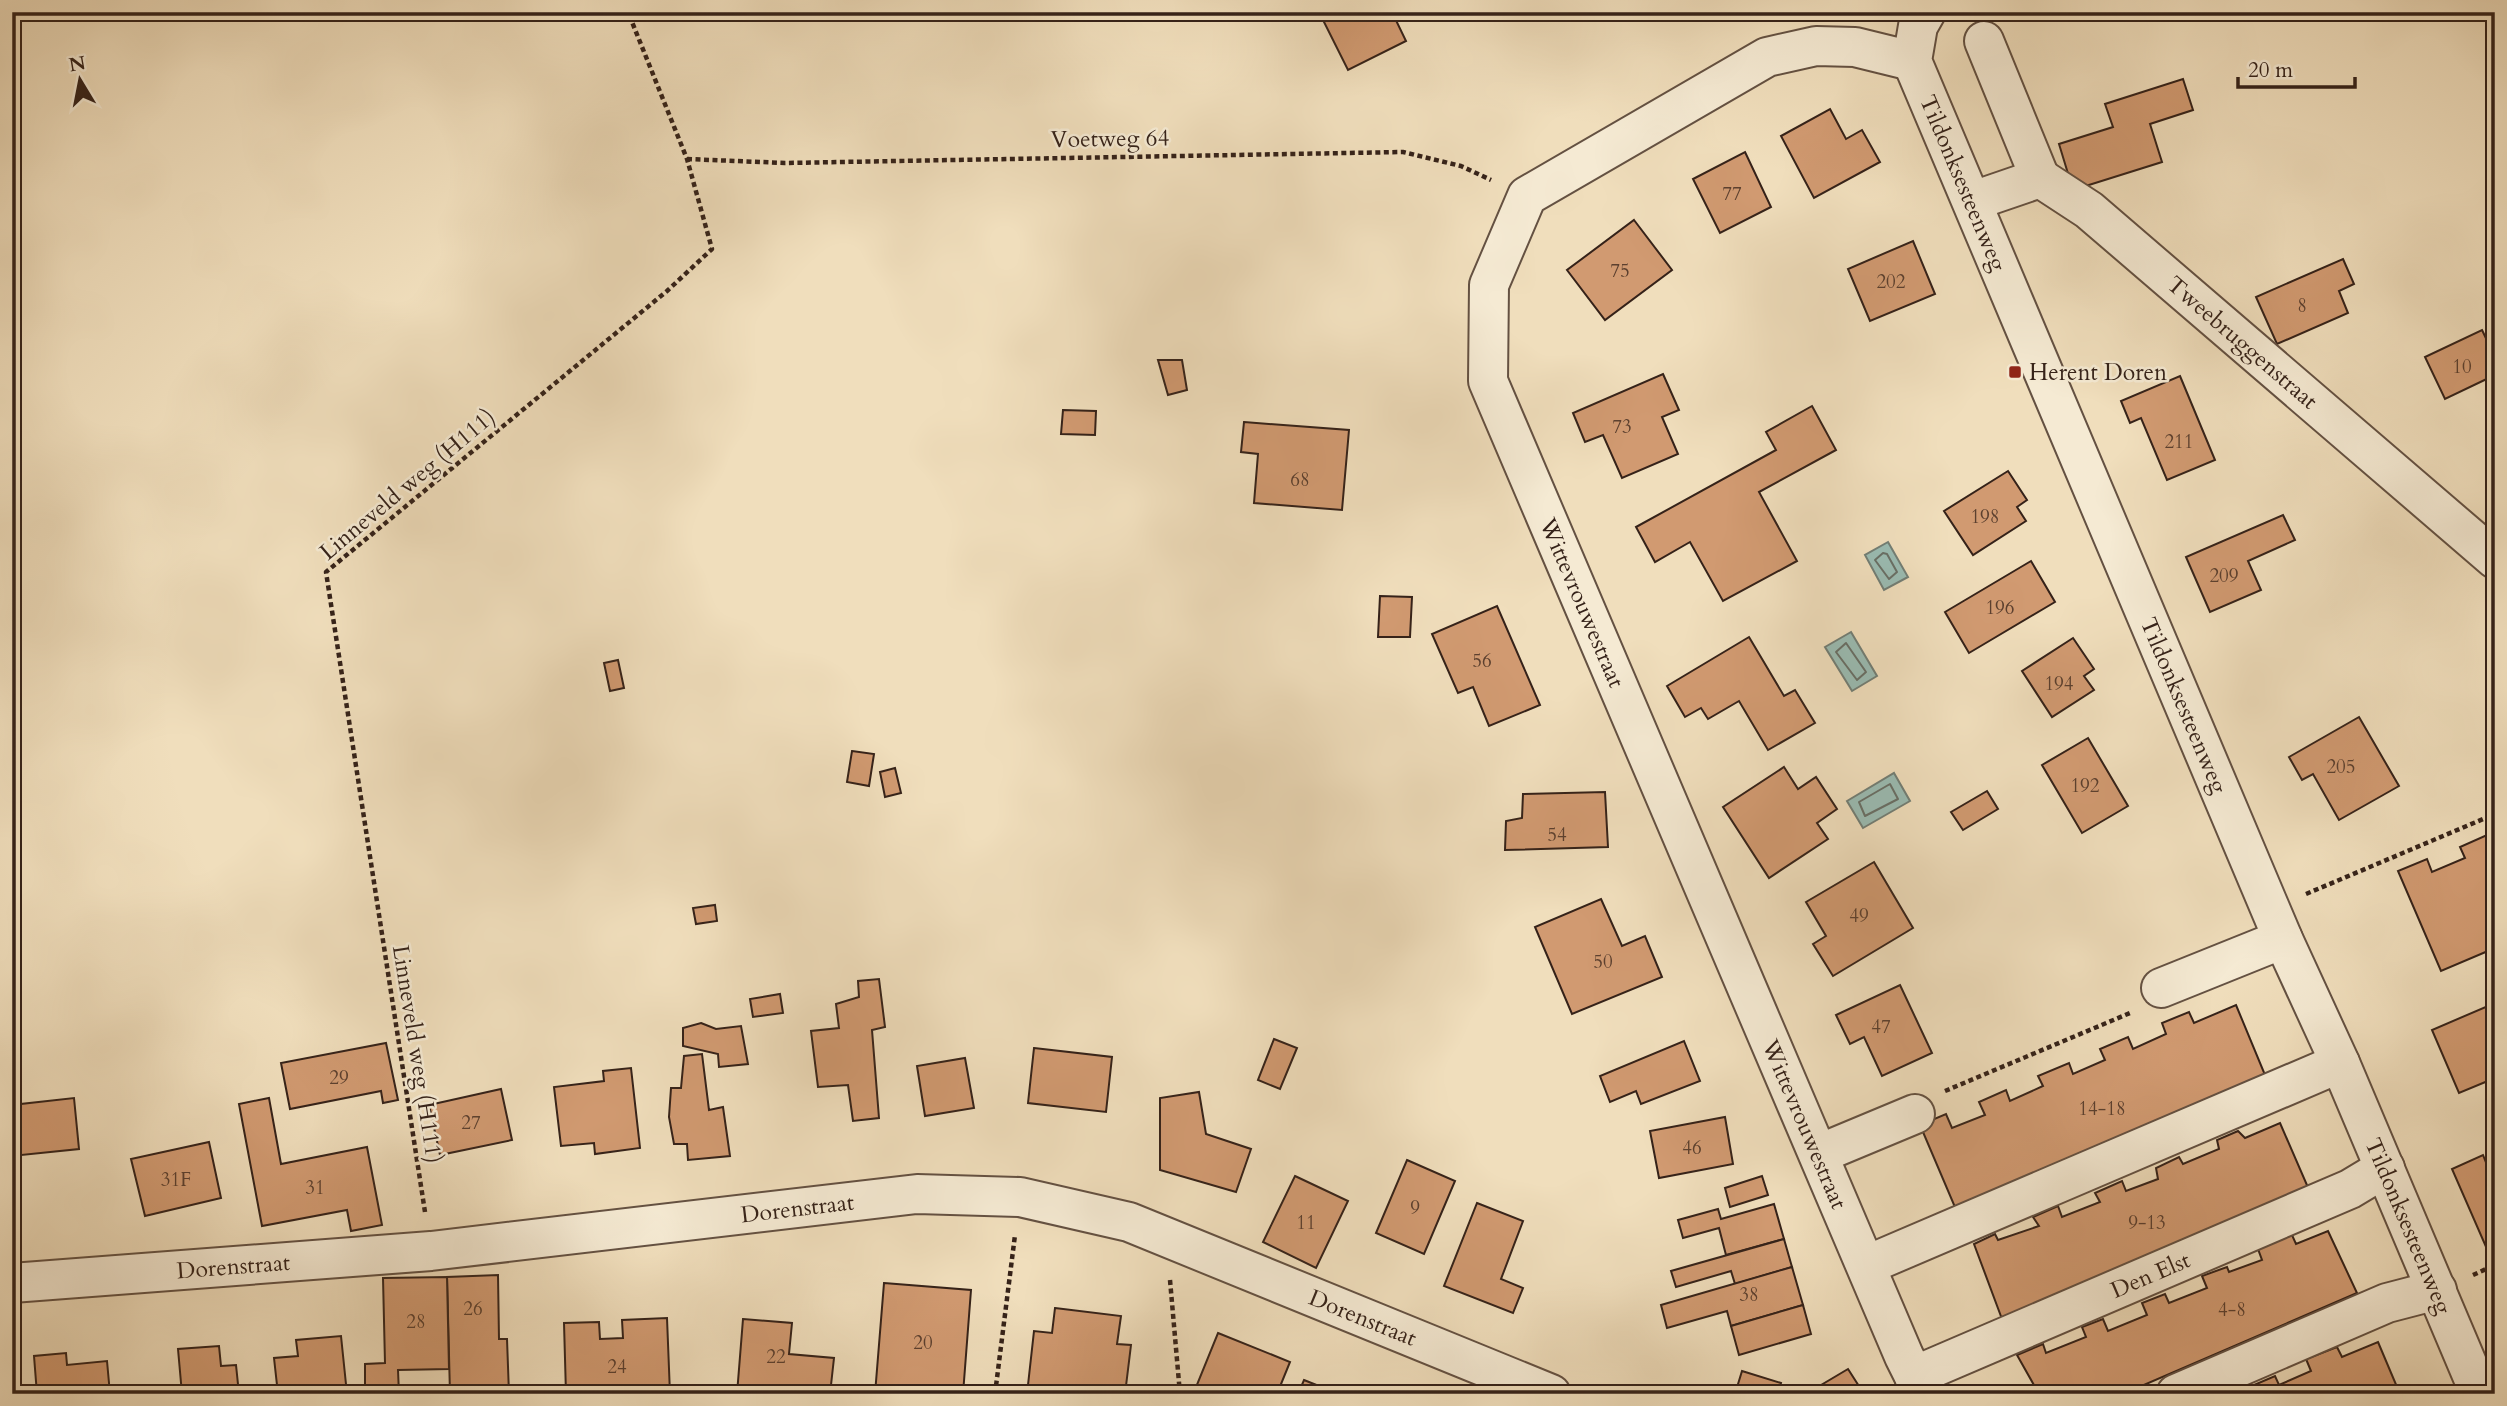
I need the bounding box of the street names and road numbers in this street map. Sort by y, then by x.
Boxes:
street label: Tildonksesteenweg [1912,90,2014,276]
street label: Voetweg 64 [1050,122,1170,155]
street label: Tweebruggenstraat [2160,269,2324,416]
street label: Linneveld weg (H111) [313,402,502,567]
street label: Wittevrouwestraat [1532,512,1632,692]
street label: Tildonksesteenweg [2133,613,2235,798]
street label: Linneveld weg (H111) [385,943,450,1165]
street label: Wittevrouwestraat [1754,1034,1854,1214]
street label: Tildonksesteenweg [2357,1133,2459,1319]
street label: Dorenstraat [739,1187,856,1231]
street label: Den Elst [2106,1244,2195,1306]
street label: Dorenstraat [176,1247,291,1286]
street label: Dorenstraat [1304,1282,1421,1354]

